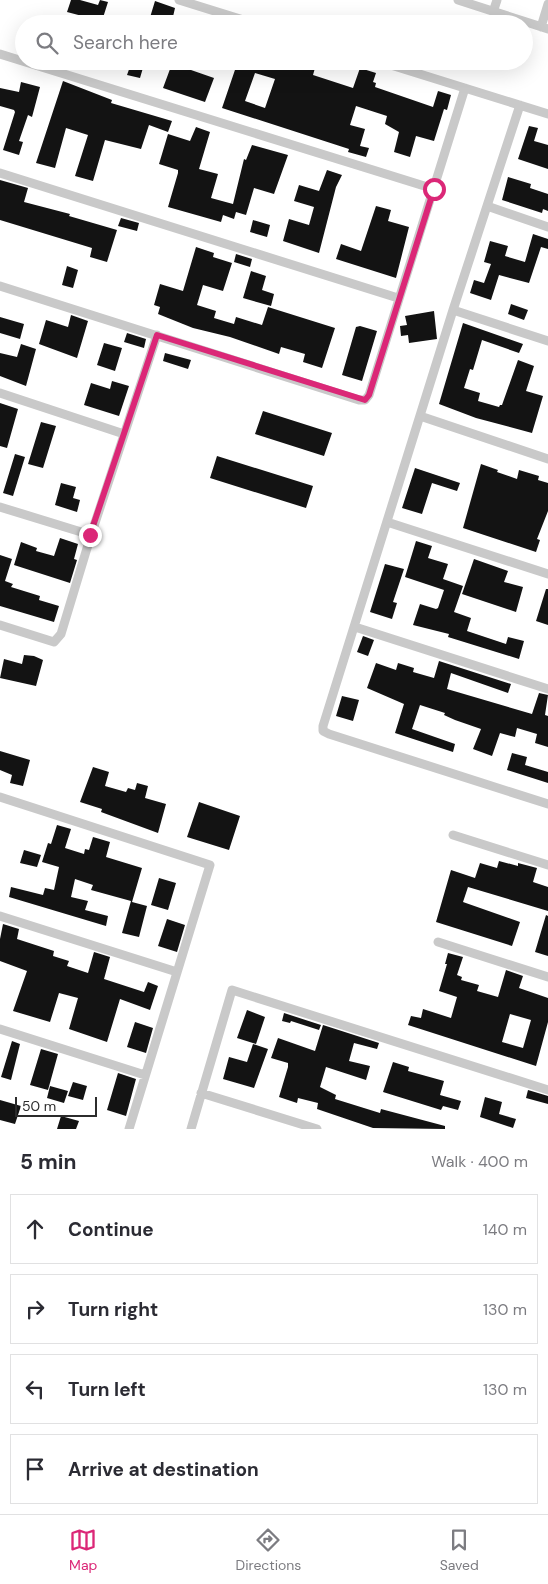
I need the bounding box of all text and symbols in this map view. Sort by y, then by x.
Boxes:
search box [15,15,533,70]
icon: search [33,29,61,57]
text: Search here [73,30,178,55]
route start [423,178,446,201]
route end [79,524,102,547]
scale bar [15,1094,98,1117]
text: 50 m [22,1097,56,1115]
text: 5 min [20,1148,76,1176]
text: Walk · 400 m [431,1151,528,1172]
icon: ahead [21,1215,49,1243]
text: Continue [68,1217,154,1242]
text: 140 m [483,1219,527,1240]
icon: right [21,1295,49,1323]
text: Turn right [68,1297,158,1322]
text: 130 m [483,1299,527,1320]
icon: left [21,1375,49,1403]
text: Turn left [68,1377,146,1402]
text: 130 m [483,1379,527,1400]
icon: arrive [21,1455,49,1483]
text: Arrive at destination [68,1457,259,1482]
tab: Map [69,1526,97,1574]
tab: Directions [236,1526,301,1574]
tab: Saved [440,1526,479,1574]

